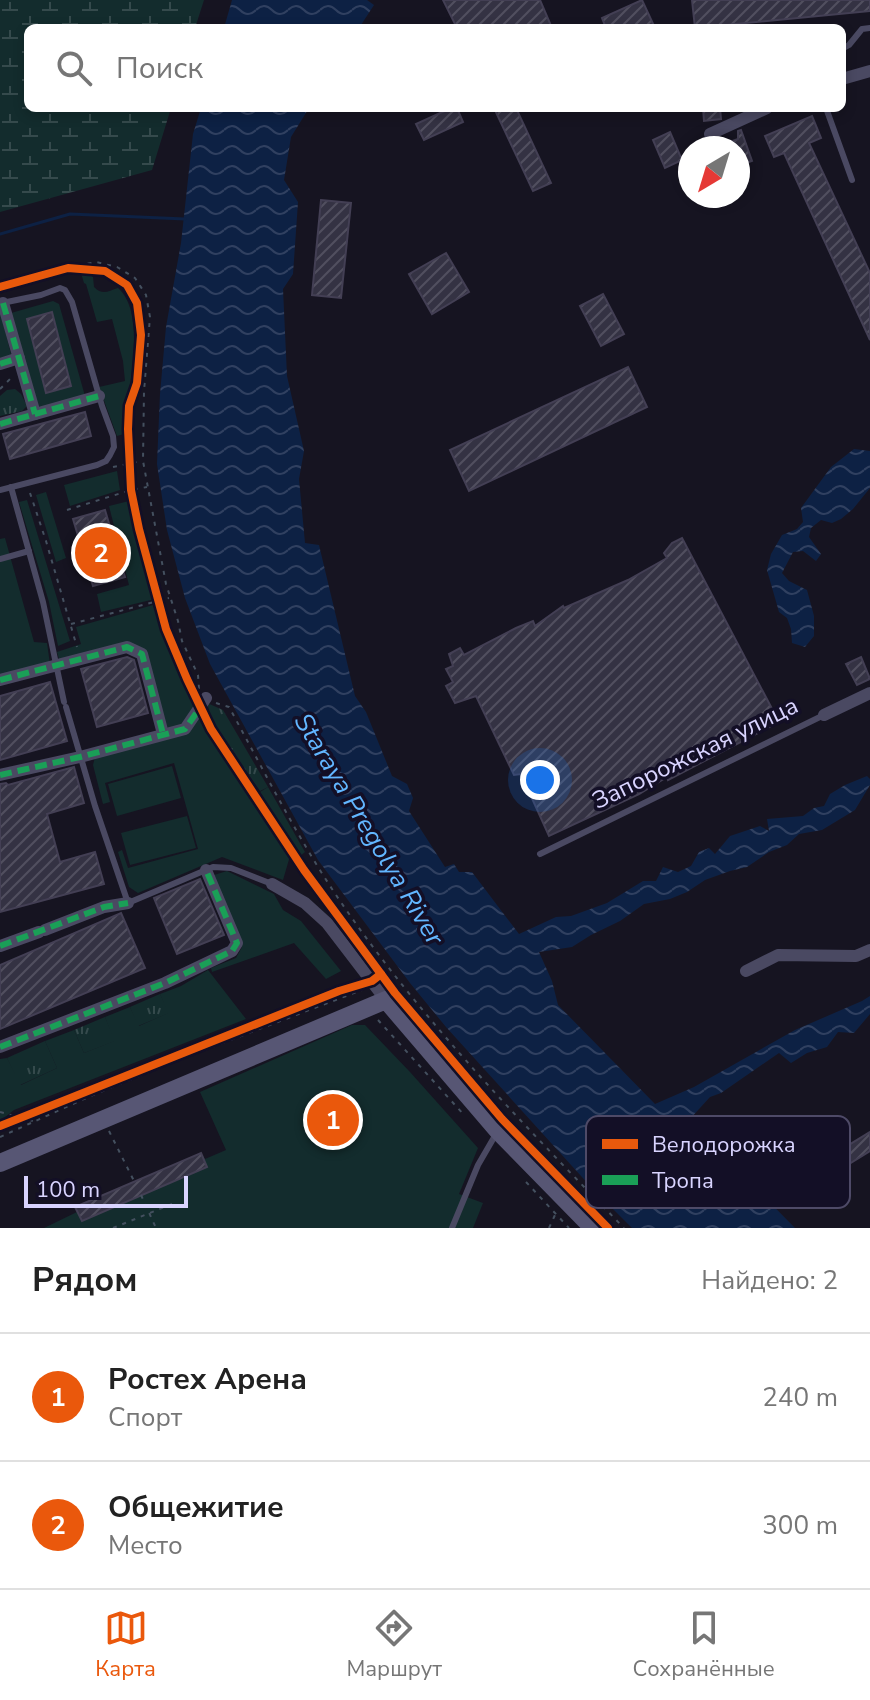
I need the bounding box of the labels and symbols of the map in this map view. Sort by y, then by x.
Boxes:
north arrow [678,136,750,208]
pin: 2 [75,523,127,583]
street label: Запорожская улица [587,689,803,817]
water label: Staraya Pregolya River [286,706,453,952]
your location [520,760,560,800]
pin: 1 [307,1090,359,1150]
legend [586,1116,850,1208]
text: Велодорожка [652,1130,796,1160]
text: Тропа [652,1166,714,1196]
scale bar [24,1172,188,1208]

